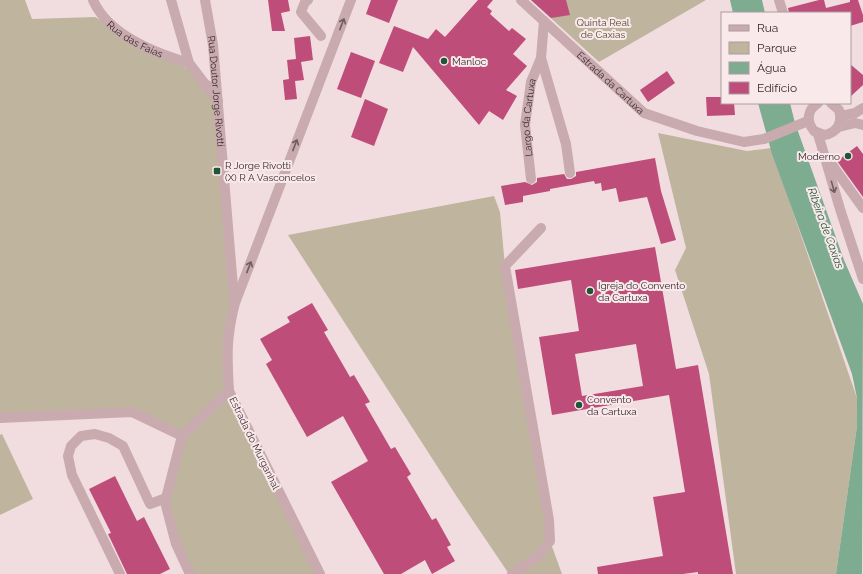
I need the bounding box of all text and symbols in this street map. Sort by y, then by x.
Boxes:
legend [721,12,851,104]
park label: Quinta Real de Caxias [576,17,630,40]
one-way arrow [338,18,346,30]
street label: Rua das Faias [105,19,164,60]
text: Rua [757,21,778,35]
street label: Rua Doutor Jorge Rivotti [205,35,226,147]
text: Parque [757,41,797,55]
street label: Estrada da Cartuxa [575,49,646,117]
marker: Manloc [439,56,449,66]
place label: Manloc [452,56,487,67]
text: Água [757,61,786,75]
street label: Largo da Cartuxa [520,77,538,157]
text: Edifício [757,81,797,95]
one-way arrow [292,140,300,152]
place label: Moderno [798,151,840,162]
marker: Moderno [843,151,853,161]
place label: R Jorge Rivotti (X) R A Vasconcelos [225,160,315,183]
marker: R Jorge Rivotti (X) R A Vasconcelos [212,166,222,176]
one-way arrow [830,181,837,194]
water label: Ribeira de Caxias [805,186,846,270]
one-way arrow [245,261,253,273]
place label: Igreja do Convento da Cartuxa [598,280,685,303]
marker: Igreja do Convento da Cartuxa [585,286,595,296]
place label: Convento da Cartuxa [587,394,637,417]
street label: Estrada do Murganhal [227,395,282,492]
marker: Convento da Cartuxa [574,400,584,410]

